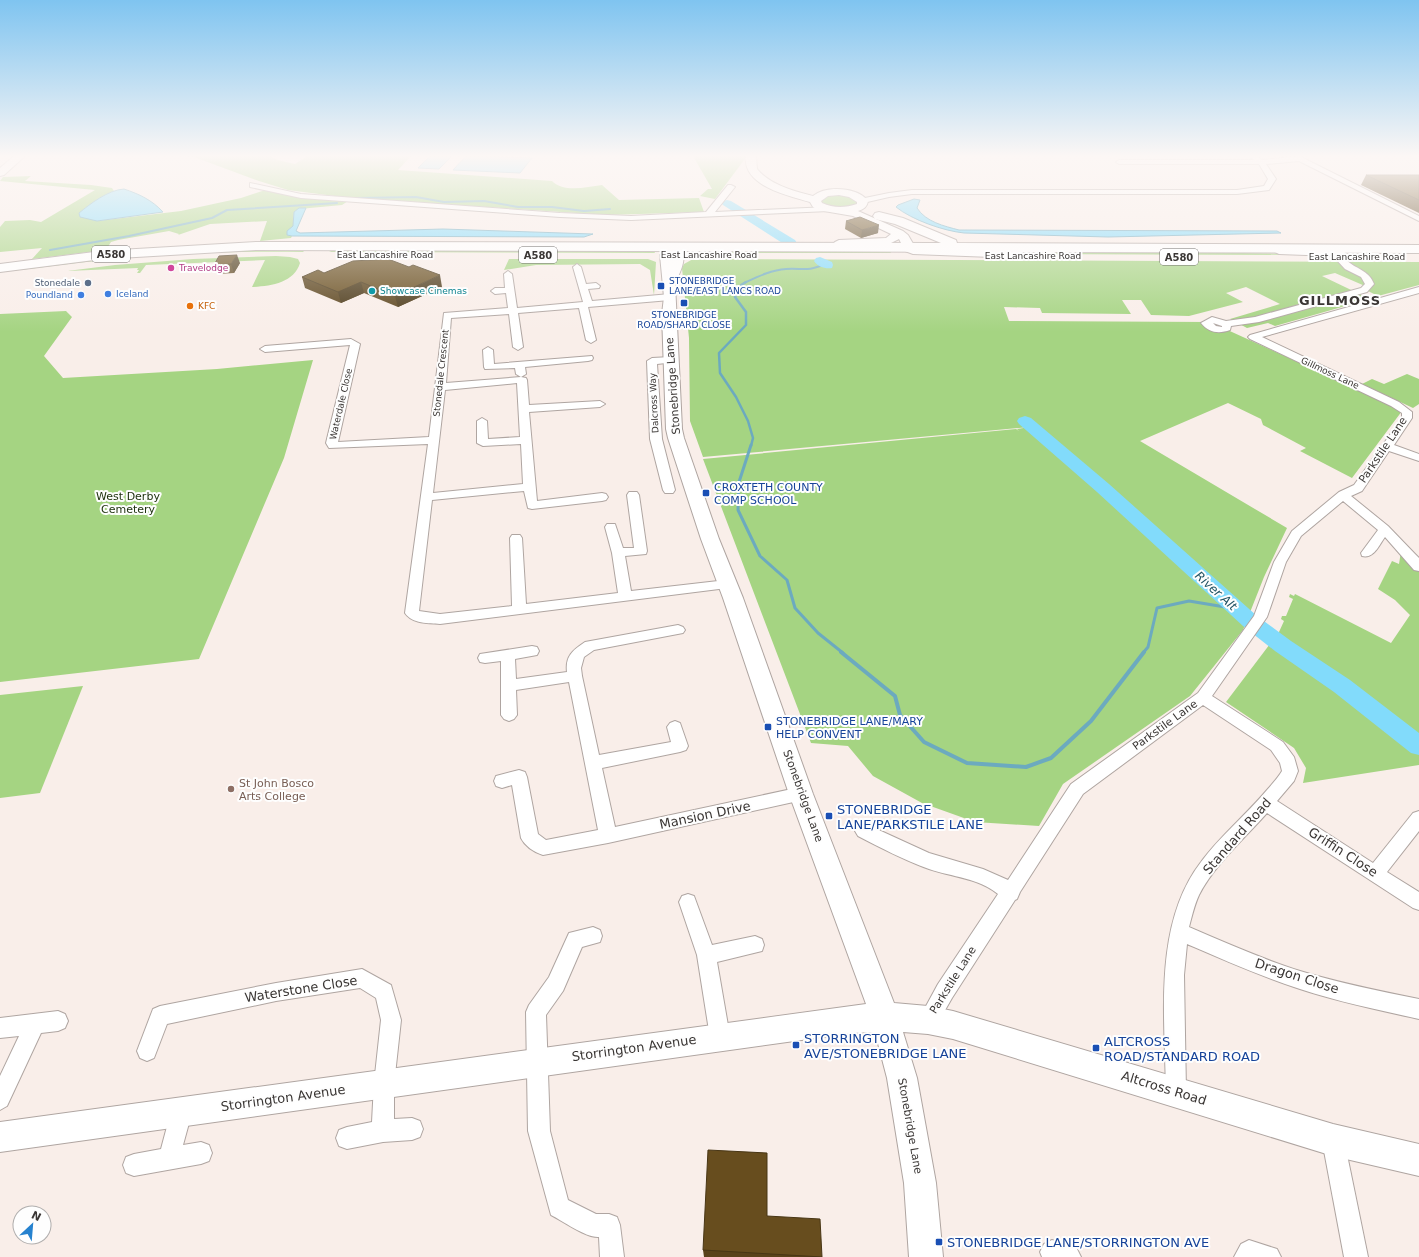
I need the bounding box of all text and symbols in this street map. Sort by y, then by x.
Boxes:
road number: A580 [92,246,130,262]
road number: A580 [519,247,557,263]
road number: A580 [1160,249,1198,265]
street label: East Lancashire Road [337,250,433,260]
street label: East Lancashire Road [661,250,757,260]
street label: East Lancashire Road [985,251,1081,261]
street label: East Lancashire Road [1309,252,1405,262]
marker: Travelodge [166,263,176,273]
place label: Travelodge [178,263,229,273]
place label: STONEBRIDGE LANE/EAST LANCS ROAD [669,276,781,296]
place label: Stonedale [35,278,80,288]
marker: Stonedale [83,278,93,288]
marker: STONEBRIDGE LANE/EAST LANCS ROAD [656,281,666,291]
marker: Showcase Cinemas [367,286,377,296]
place label: Showcase Cinemas [380,286,467,296]
marker: Iceland [103,289,113,299]
place label: Iceland [116,289,149,299]
place label: Poundland [26,290,73,300]
marker: Poundland [76,290,86,300]
district label: GILLMOSS [1299,293,1381,308]
marker: STONEBRIDGE ROAD/SHARD CLOSE [679,298,689,308]
marker: KFC [185,301,195,311]
place label: KFC [198,301,215,311]
place label: STONEBRIDGE ROAD/SHARD CLOSE [637,310,731,330]
street label: Stonedale Crescent [431,328,451,417]
street label: Stonebridge Lane [663,337,683,435]
street label: Gillmoss Lane [1299,355,1361,391]
street label: Waterdale Close [328,367,354,441]
street label: Dalcross Way [647,372,661,433]
street label: Parkstile Lane [1356,414,1410,485]
place label: CROXTETH COUNTY COMP SCHOOL [714,481,823,507]
marker: CROXTETH COUNTY COMP SCHOOL [701,488,711,498]
park label: West Derby Cemetery [96,490,160,516]
water label: River Alt [1192,569,1241,614]
street label: Parkstile Lane [1130,697,1200,753]
place label: STONEBRIDGE LANE/MARY HELP CONVENT [776,715,923,741]
marker: STONEBRIDGE LANE/MARY HELP CONVENT [763,722,773,732]
street label: Stonebridge Lane [780,748,826,844]
place label: St John Bosco Arts College [239,777,314,803]
marker: St John Bosco Arts College [226,784,236,794]
street label: Standard Road [1200,795,1274,877]
street label: Mansion Drive [658,798,752,832]
place label: STONEBRIDGE LANE/PARKSTILE LANE [837,802,983,832]
marker: STONEBRIDGE LANE/PARKSTILE LANE [824,811,834,821]
street label: Griffin Close [1306,824,1380,880]
street label: Parkstile Lane [927,944,979,1016]
street label: Dragon Close [1253,955,1341,997]
street label: Waterstone Close [244,973,358,1005]
place label: STORRINGTON AVE/STONEBRIDGE LANE [804,1031,967,1061]
street label: Storrington Avenue [571,1032,697,1064]
place label: ALTCROSS ROAD/STANDARD ROAD [1104,1034,1260,1064]
marker: STORRINGTON AVE/STONEBRIDGE LANE [791,1040,801,1050]
marker: ALTCROSS ROAD/STANDARD ROAD [1091,1043,1101,1053]
street label: Altcross Road [1120,1068,1208,1108]
street label: Stonebridge Lane [895,1077,925,1175]
street label: Storrington Avenue [220,1082,346,1114]
north arrow [12,1205,52,1245]
text: N [29,1209,43,1224]
place label: STONEBRIDGE LANE/STORRINGTON AVE [947,1235,1209,1250]
marker: STONEBRIDGE LANE/STORRINGTON AVE [934,1237,944,1247]

